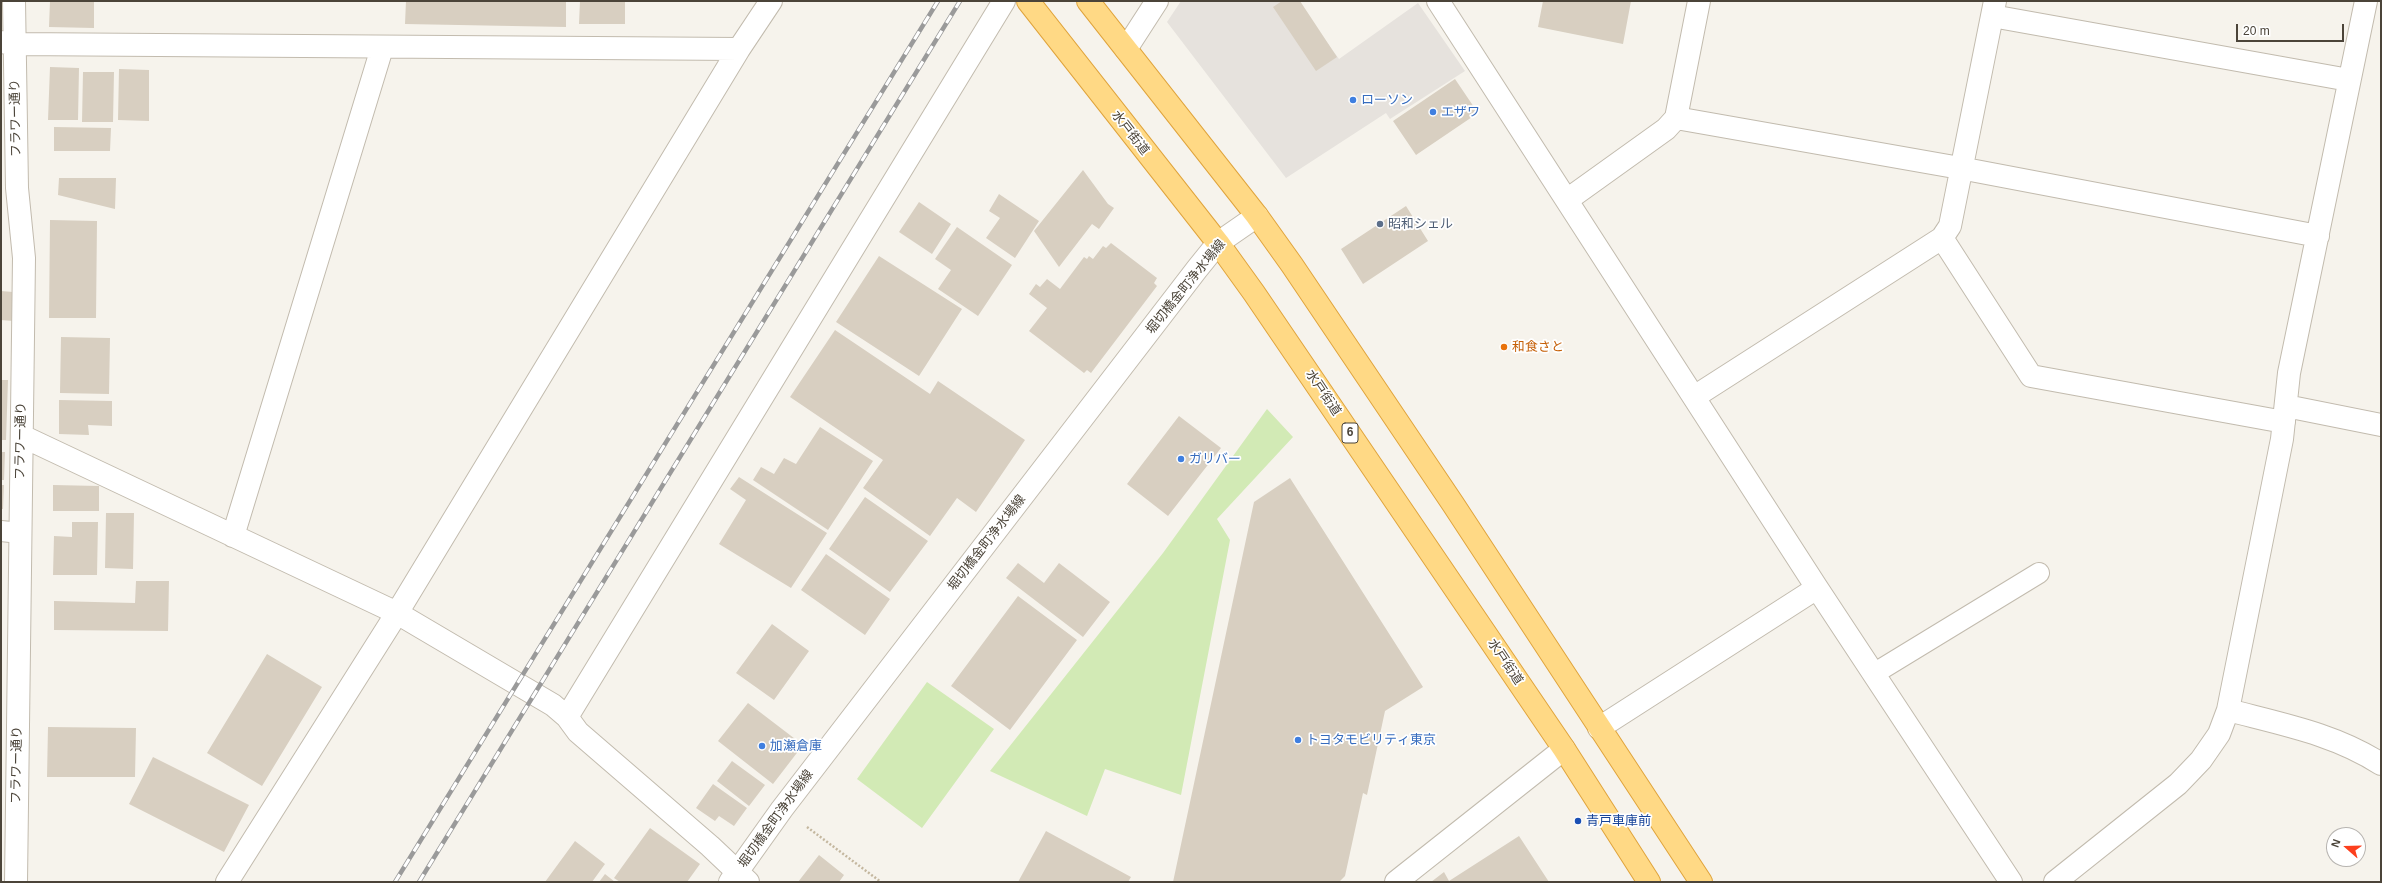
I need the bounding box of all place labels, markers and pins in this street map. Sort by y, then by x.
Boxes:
place label: ローソン [1361,92,1413,108]
marker: ローソン [1348,95,1358,105]
place label: エザワ [1441,104,1480,120]
marker: エザワ [1428,107,1438,117]
place label: 昭和シェル [1388,216,1453,232]
marker: 昭和シェル [1375,219,1385,229]
place label: 和食さと [1512,339,1564,355]
marker: 和食さと [1499,342,1509,352]
place label: ガリバー [1189,451,1241,467]
marker: ガリバー [1176,454,1186,464]
place label: トヨタモビリティ東京 [1306,732,1436,748]
marker: トヨタモビリティ東京 [1293,735,1303,745]
place label: 加瀬倉庫 [770,738,822,754]
marker: 加瀬倉庫 [757,741,767,751]
place label: 青戸車庫前 [1586,813,1651,829]
marker: 青戸車庫前 [1573,816,1583,826]

